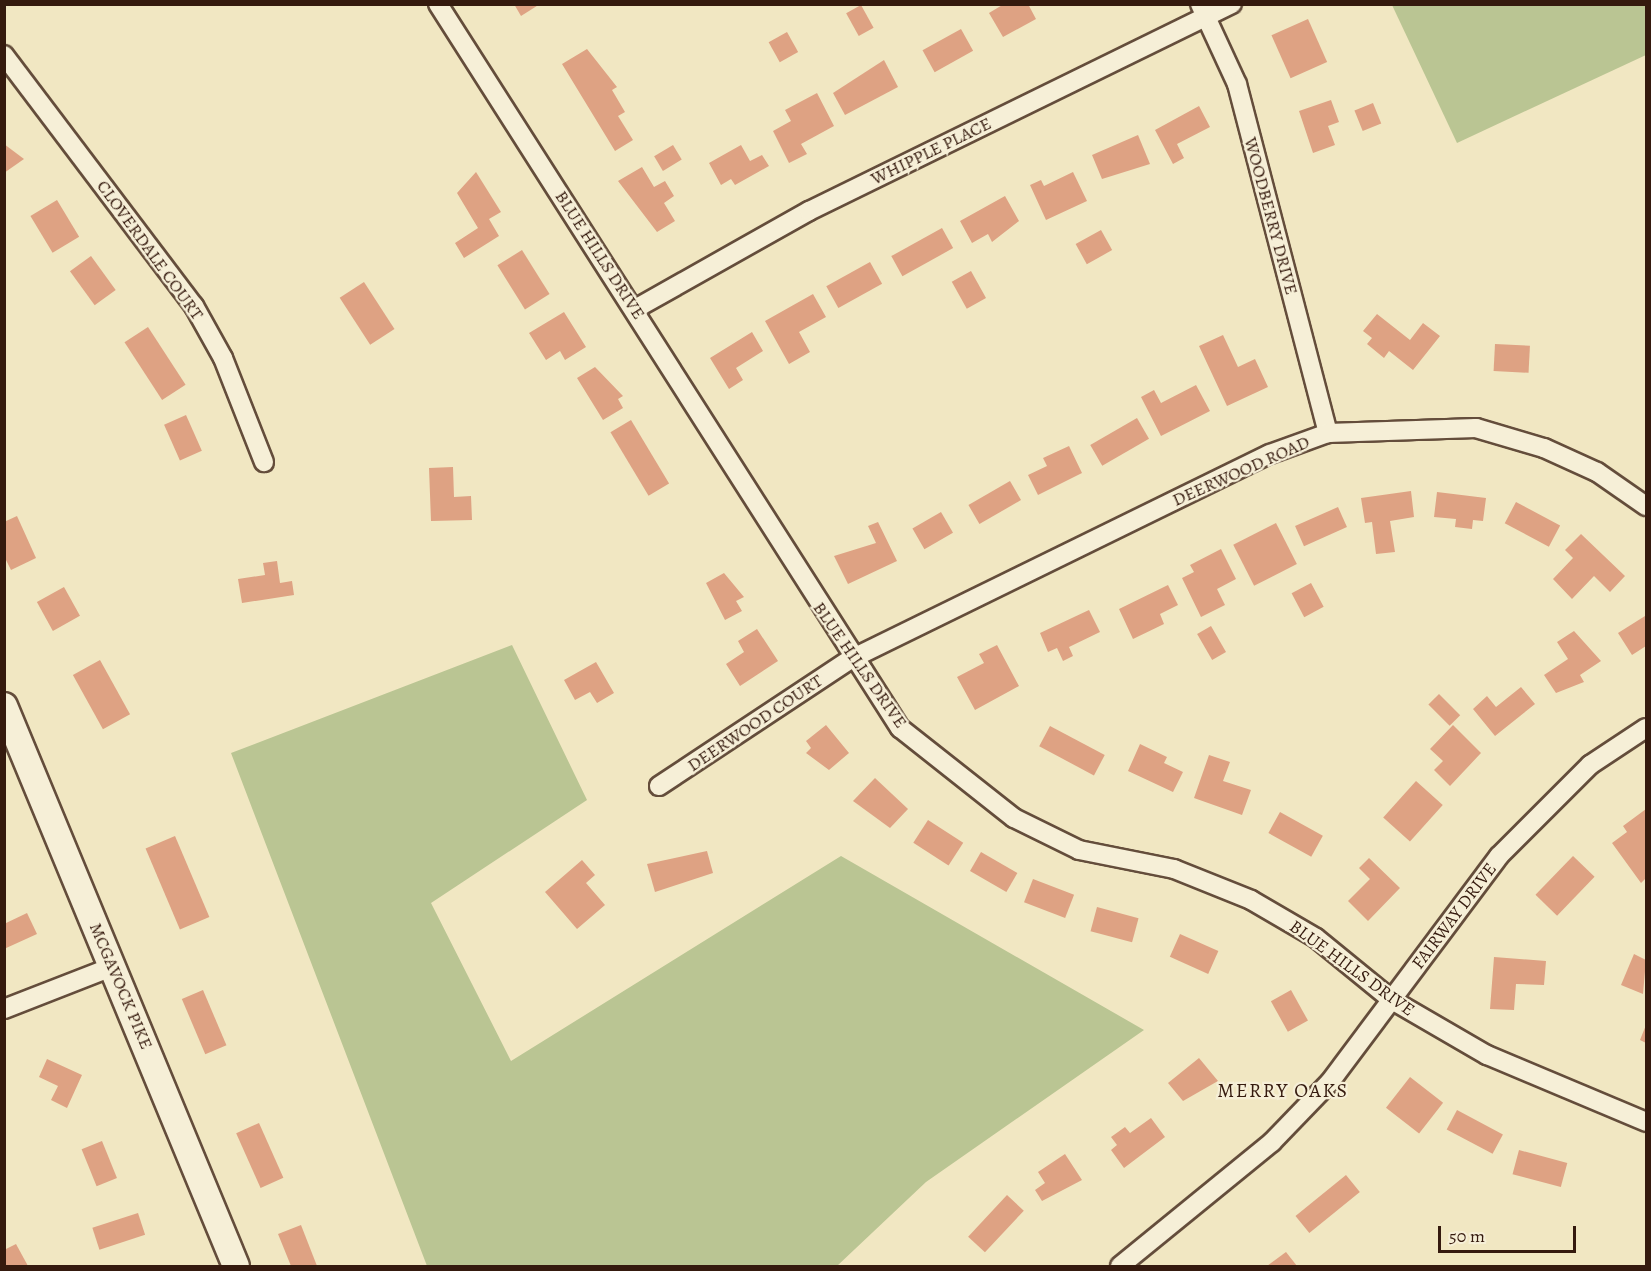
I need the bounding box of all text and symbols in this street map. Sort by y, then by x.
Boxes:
street label: WHIPPLE PLACE [867,112,995,190]
street label: WOODBERRY DRIVE [1240,135,1302,297]
street label: CLOVERDALE COURT [92,176,208,324]
street label: BLUE HILLS DRIVE [550,187,650,323]
street label: DEERWOOD ROAD [1169,431,1313,511]
street label: BLUE HILLS DRIVE [808,598,912,732]
street label: DEERWOOD COURT [683,670,827,776]
street label: FAIRWAY DRIVE [1407,859,1501,973]
street label: BLUE HILLS DRIVE [1285,915,1419,1021]
street label: MCGAVOCK PIKE [85,920,157,1052]
district label: MERRY OAKS [1217,1078,1349,1102]
scale bar [1441,1214,1579,1252]
text: 50 m [1449,1224,1485,1248]

